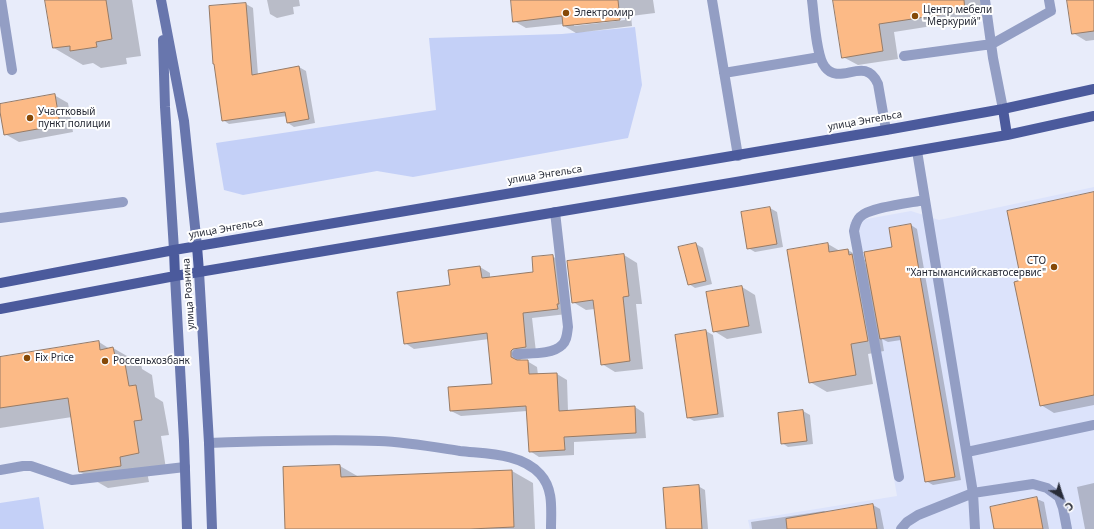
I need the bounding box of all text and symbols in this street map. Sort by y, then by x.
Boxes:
place label: Центр мебели "Меркурий" [923,4,992,28]
place label: Электромир [574,7,634,19]
marker: Электромир [561,8,571,18]
marker: Центр мебели "Меркурий" [910,11,920,21]
place label: Участковый пункт полиции [38,106,110,130]
street label: улица Энгельса [827,109,903,133]
marker: Участковый пункт полиции [25,113,35,123]
street label: улица Энгельса [507,163,583,187]
street label: улица Энгельса [188,217,264,241]
place label: СТО "Хантымансийскавтосервис" [906,255,1046,278]
street label: улица Рознина [181,258,197,330]
marker: СТО "Хантымансийскавтосервис" [1049,262,1059,272]
place label: Fix Price [35,352,74,364]
marker: Fix Price [22,353,32,363]
place label: Россельхозбанк [113,355,190,367]
marker: Россельхозбанк [100,356,110,366]
north arrow [1042,477,1082,517]
text: С [1062,499,1077,515]

